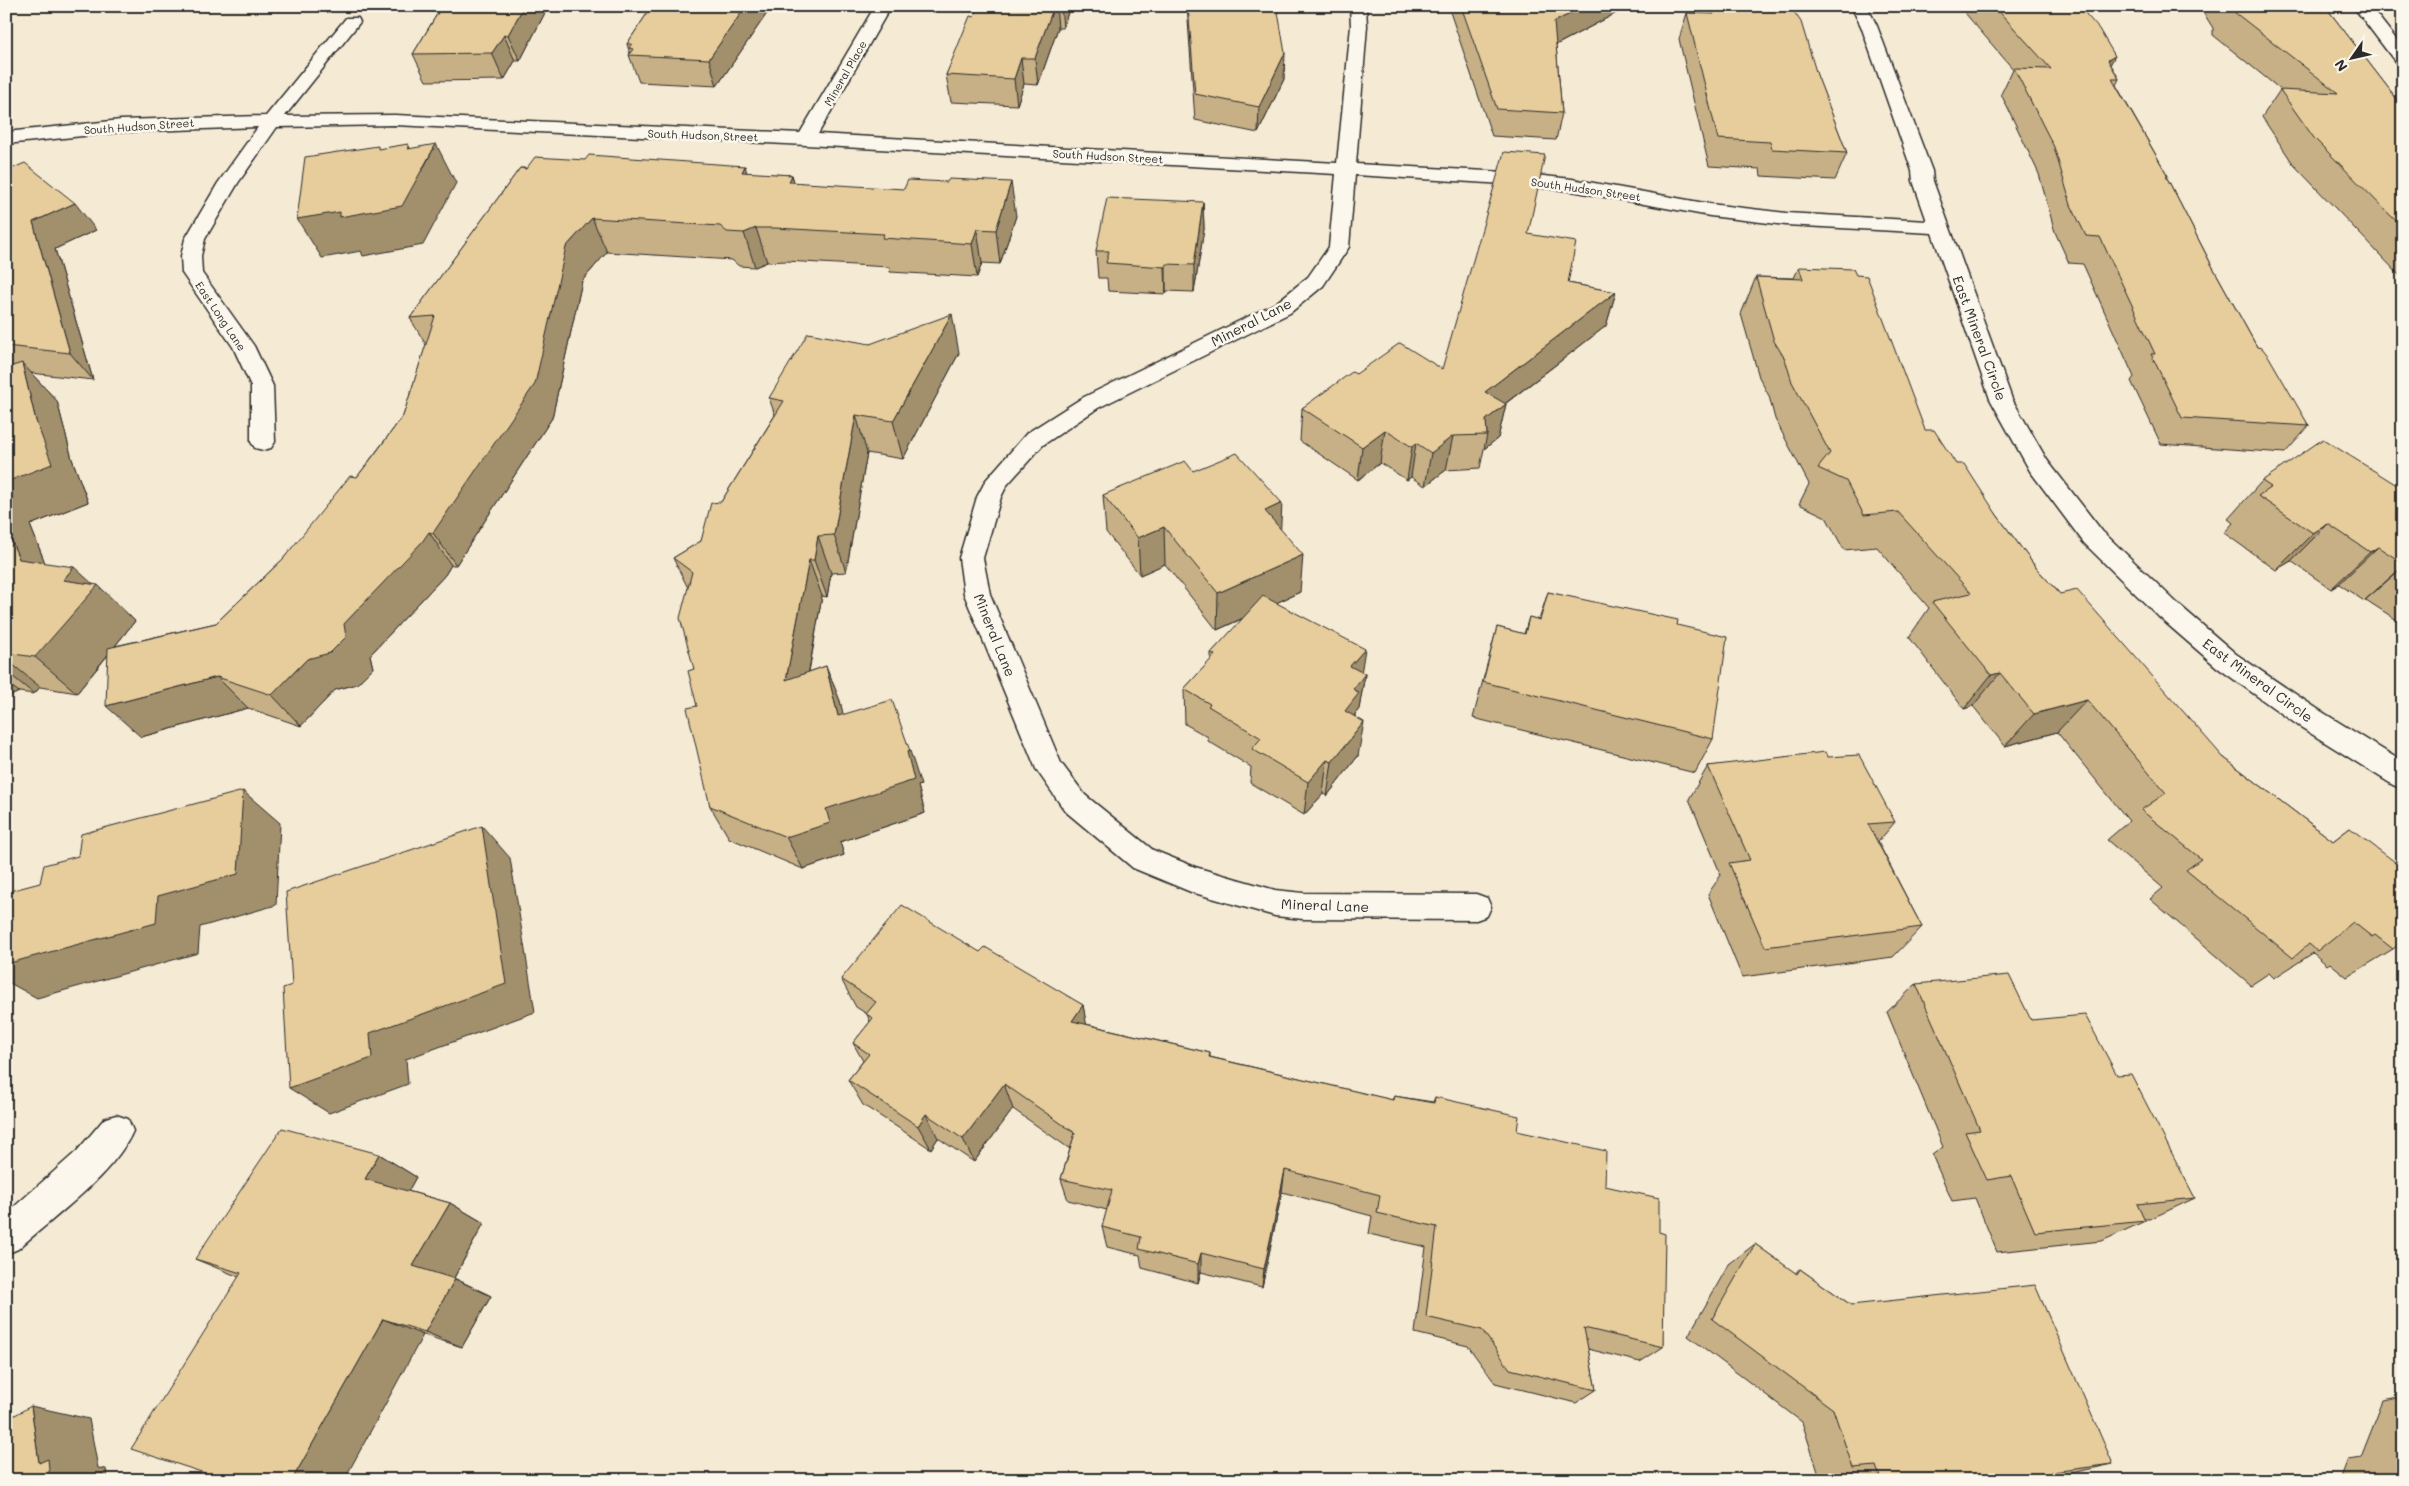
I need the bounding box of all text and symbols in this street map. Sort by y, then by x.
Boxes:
north arrow [2326,32,2376,82]
street label: Mineral Place [820,37,870,108]
text: N [2330,56,2352,75]
street label: South Hudson Street [83,115,195,137]
street label: South Hudson Street [647,126,759,144]
street label: South Hudson Street [1052,146,1164,166]
street label: South Hudson Street [1530,174,1642,204]
street label: East Mineral Circle [1949,273,2011,403]
street label: East Long Lane [192,278,250,354]
street label: Mineral Lane [1207,294,1295,350]
street label: Mineral Lane [970,591,1020,679]
street label: East Mineral Circle [2199,634,2317,726]
street label: Mineral Lane [1281,894,1369,916]

